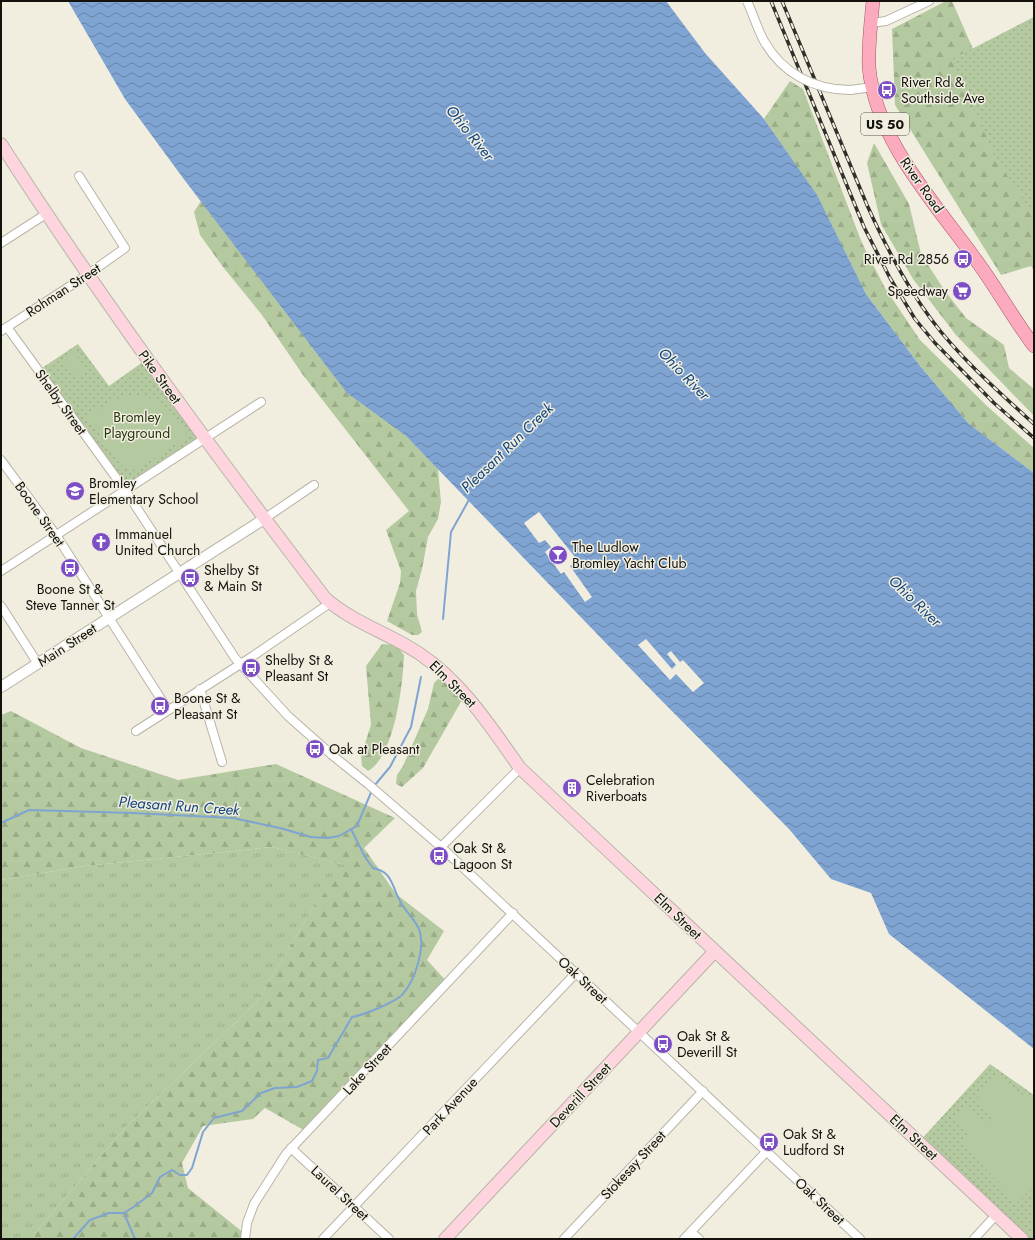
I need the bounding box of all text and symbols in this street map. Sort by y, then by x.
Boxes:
place label: River Rd & Southside Ave [901,72,985,108]
bus stop icon: River Rd & Southside Ave [876,79,898,101]
water label: Ohio River [441,100,500,166]
road number: US 50 [861,113,909,135]
street label: River Road [895,153,949,217]
bus stop icon: River Rd 2856 [952,248,974,270]
place label: River Rd 2856 [864,249,949,269]
street label: Rohman Street [22,258,105,322]
supermarket icon: Speedway [951,280,973,302]
place label: Speedway [888,281,949,301]
water label: Ohio River [653,343,716,406]
street label: Pike Street [134,346,187,409]
street label: Shelby Street [30,365,92,440]
water label: Pleasant Run Creek [456,398,559,498]
park label: Bromley Playground [104,407,170,443]
place label: Bromley Elementary School [89,473,199,509]
street label: Boone Street [10,477,70,551]
school or university icon: Bromley Elementary School [64,480,86,502]
place label: Immanuel United Church [115,524,200,560]
church icon: Immanuel United Church [90,531,112,553]
place label: The Ludlow Bromley Yacht Club [572,537,686,573]
bar icon: The Ludlow Bromley Yacht Club [547,544,569,566]
bus stop icon: Boone St & Steve Tanner St [59,557,81,579]
place label: Shelby St & Main St [204,560,263,596]
bus stop icon: Shelby St & Main St [179,567,201,589]
water label: Ohio River [884,570,947,633]
place label: Boone St & Steve Tanner St [25,579,115,615]
street label: Main Street [34,618,101,672]
place label: Shelby St & Pleasant St [265,650,334,686]
street label: Elm Street [425,656,482,713]
bus stop icon: Shelby St & Pleasant St [240,657,262,679]
place label: Boone St & Pleasant St [174,688,241,724]
bus stop icon: Boone St & Pleasant St [149,695,171,717]
bus stop icon: Oak at Pleasant [304,738,326,760]
place label: Oak at Pleasant [329,739,420,759]
place label: Celebration Riverboats [586,770,655,806]
building icon: Celebration Riverboats [561,777,583,799]
water label: Pleasant Run Creek [118,791,241,821]
place label: Oak St & Lagoon St [453,838,513,874]
bus stop icon: Oak St & Lagoon St [428,845,450,867]
street label: Elm Street [650,888,707,944]
street label: Oak Street [554,952,613,1009]
place label: Oak St & Deverill St [677,1026,737,1062]
bus stop icon: Oak St & Deverill St [652,1033,674,1055]
street label: Lake Street [338,1038,396,1099]
street label: Deverill Street [545,1058,616,1132]
street label: Park Avenue [418,1073,482,1139]
street label: Elm Street [885,1109,943,1165]
place label: Oak St & Ludford St [783,1124,845,1160]
street label: Stokesay Street [596,1126,671,1204]
bus stop icon: Oak St & Ludford St [758,1131,780,1153]
street label: Laurel Street [306,1161,374,1226]
street label: Oak Street [791,1173,850,1230]

